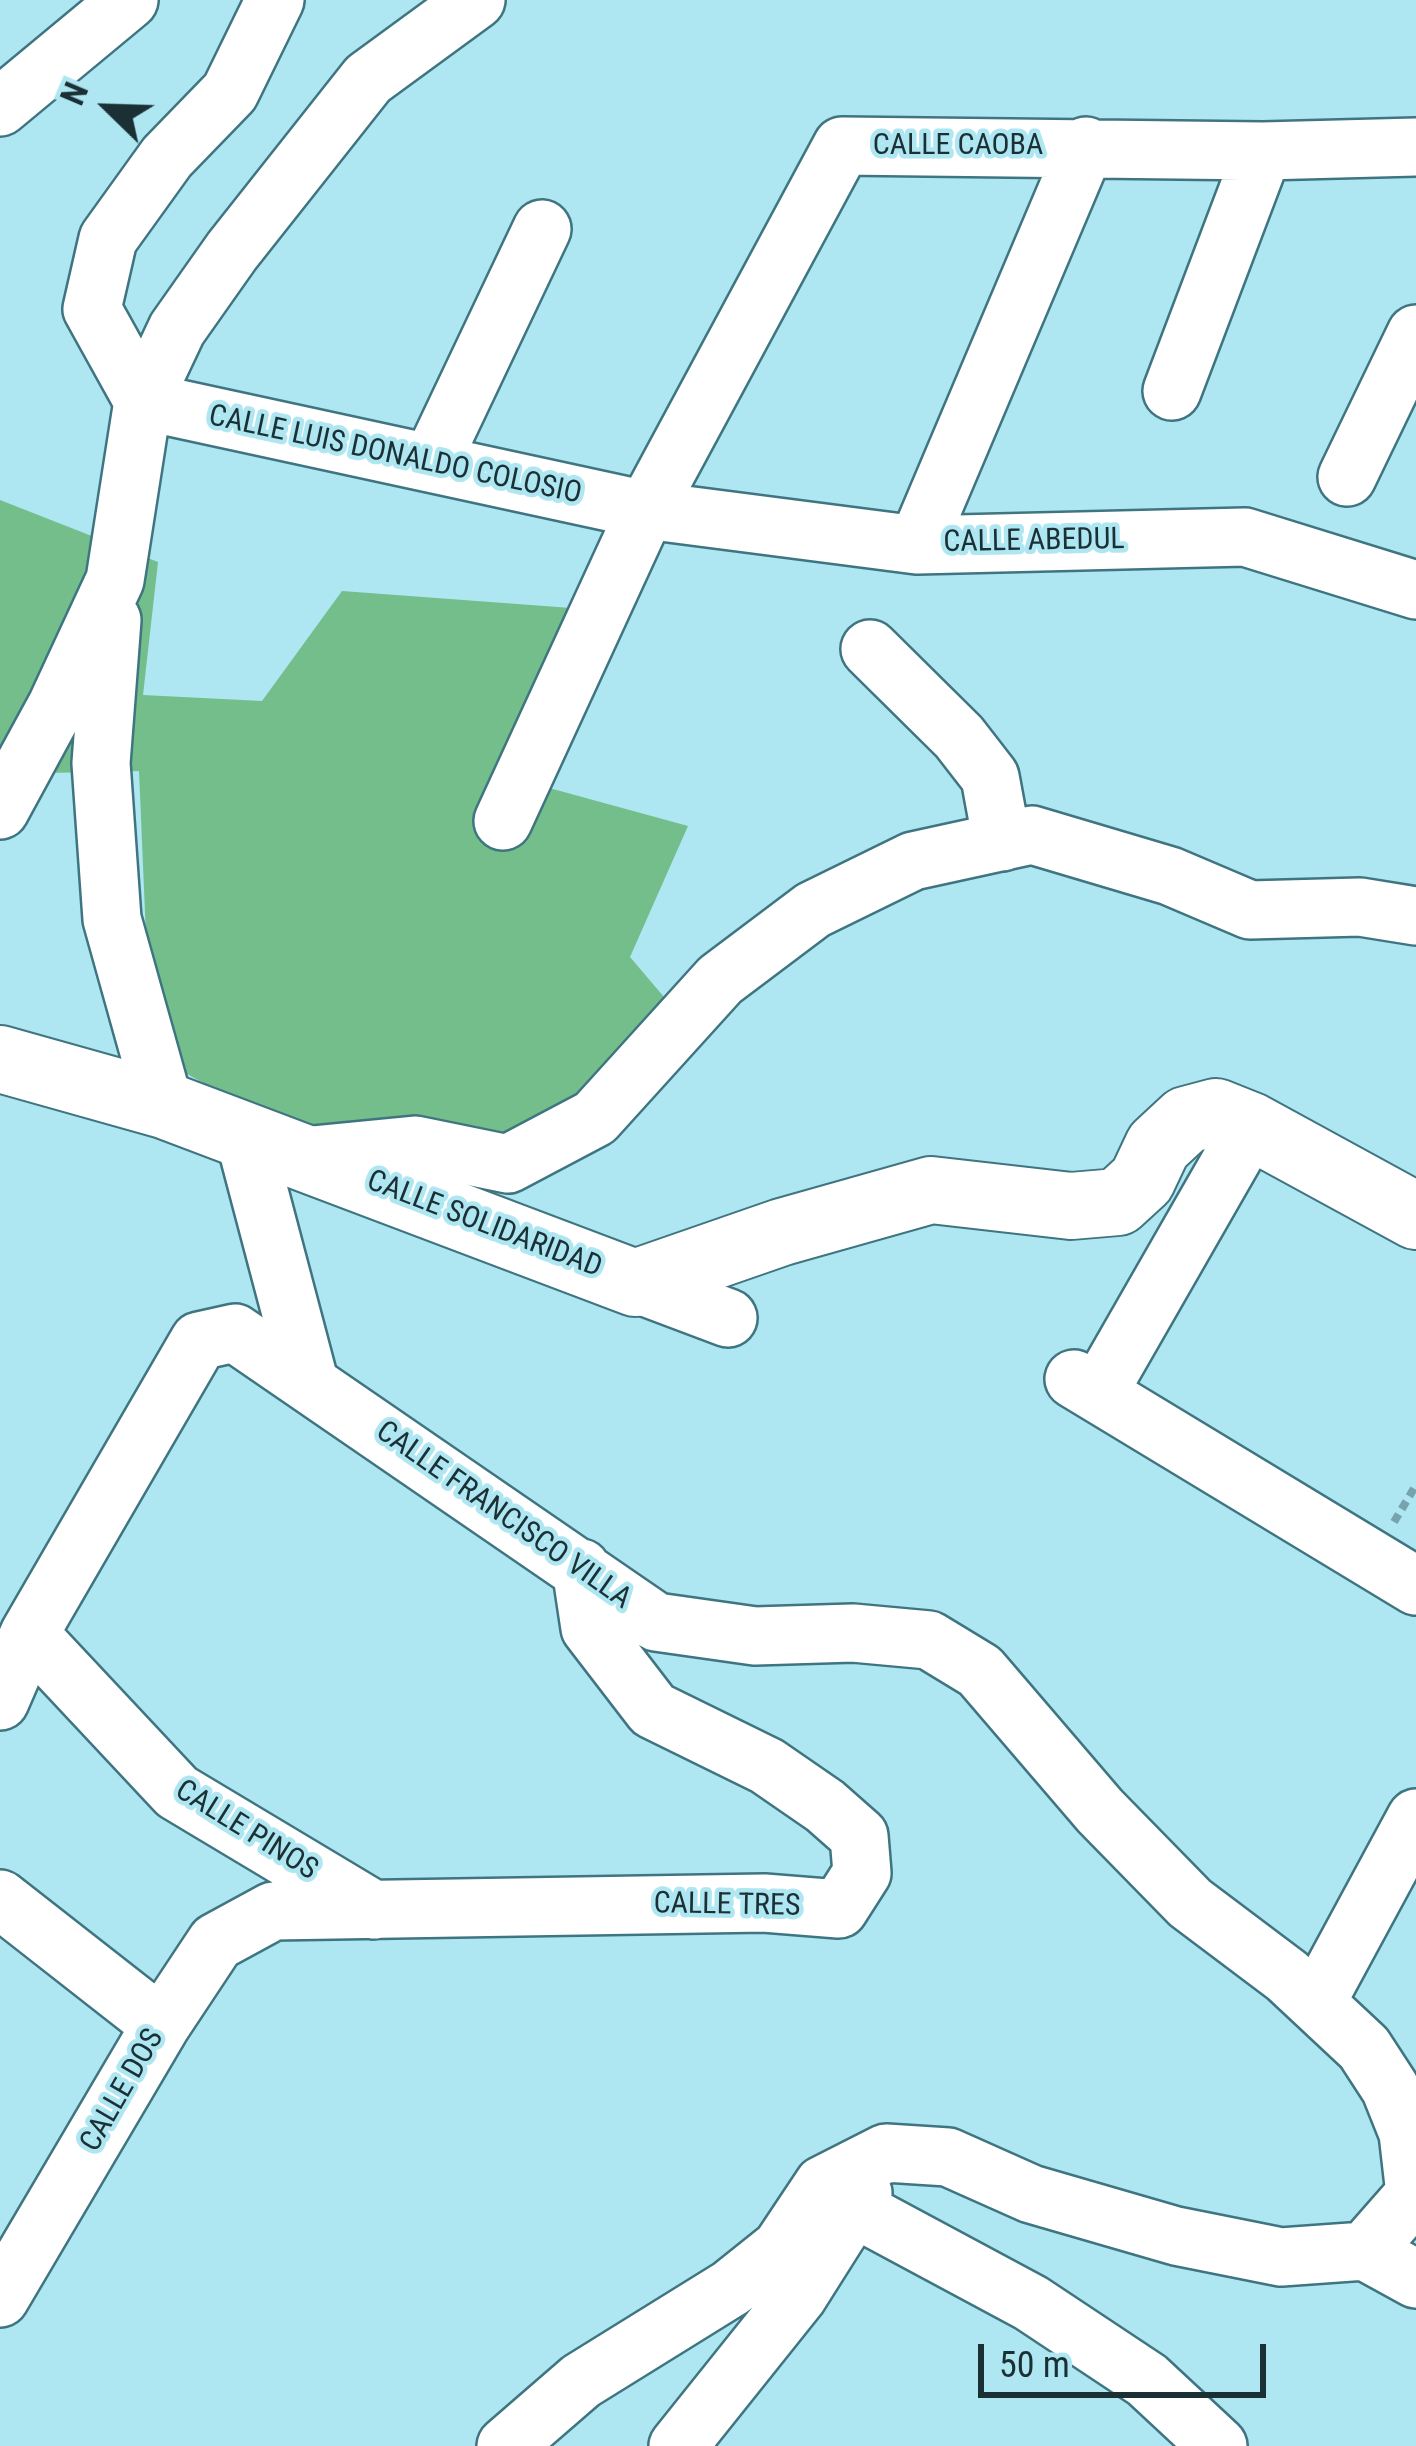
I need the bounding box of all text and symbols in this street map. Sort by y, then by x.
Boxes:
north arrow [48,48,168,168]
text: N [53,77,96,111]
street label: CALLE CAOBA [873,128,1043,164]
street label: CALLE LUIS DONALDO COLOSIO [205,399,585,513]
street label: CALLE ABEDUL [943,522,1125,562]
street label: CALLE SOLIDARIDAD [361,1164,607,1286]
street label: CALLE FRANCISCO VILLA [368,1414,638,1618]
street label: CALLE PINOS [168,1773,324,1889]
street label: CALLE TRES [653,1887,801,1925]
street label: CALLE DOS [74,2023,172,2159]
scale bar [984,2320,1272,2394]
text: 50 m [999,2344,1070,2386]

